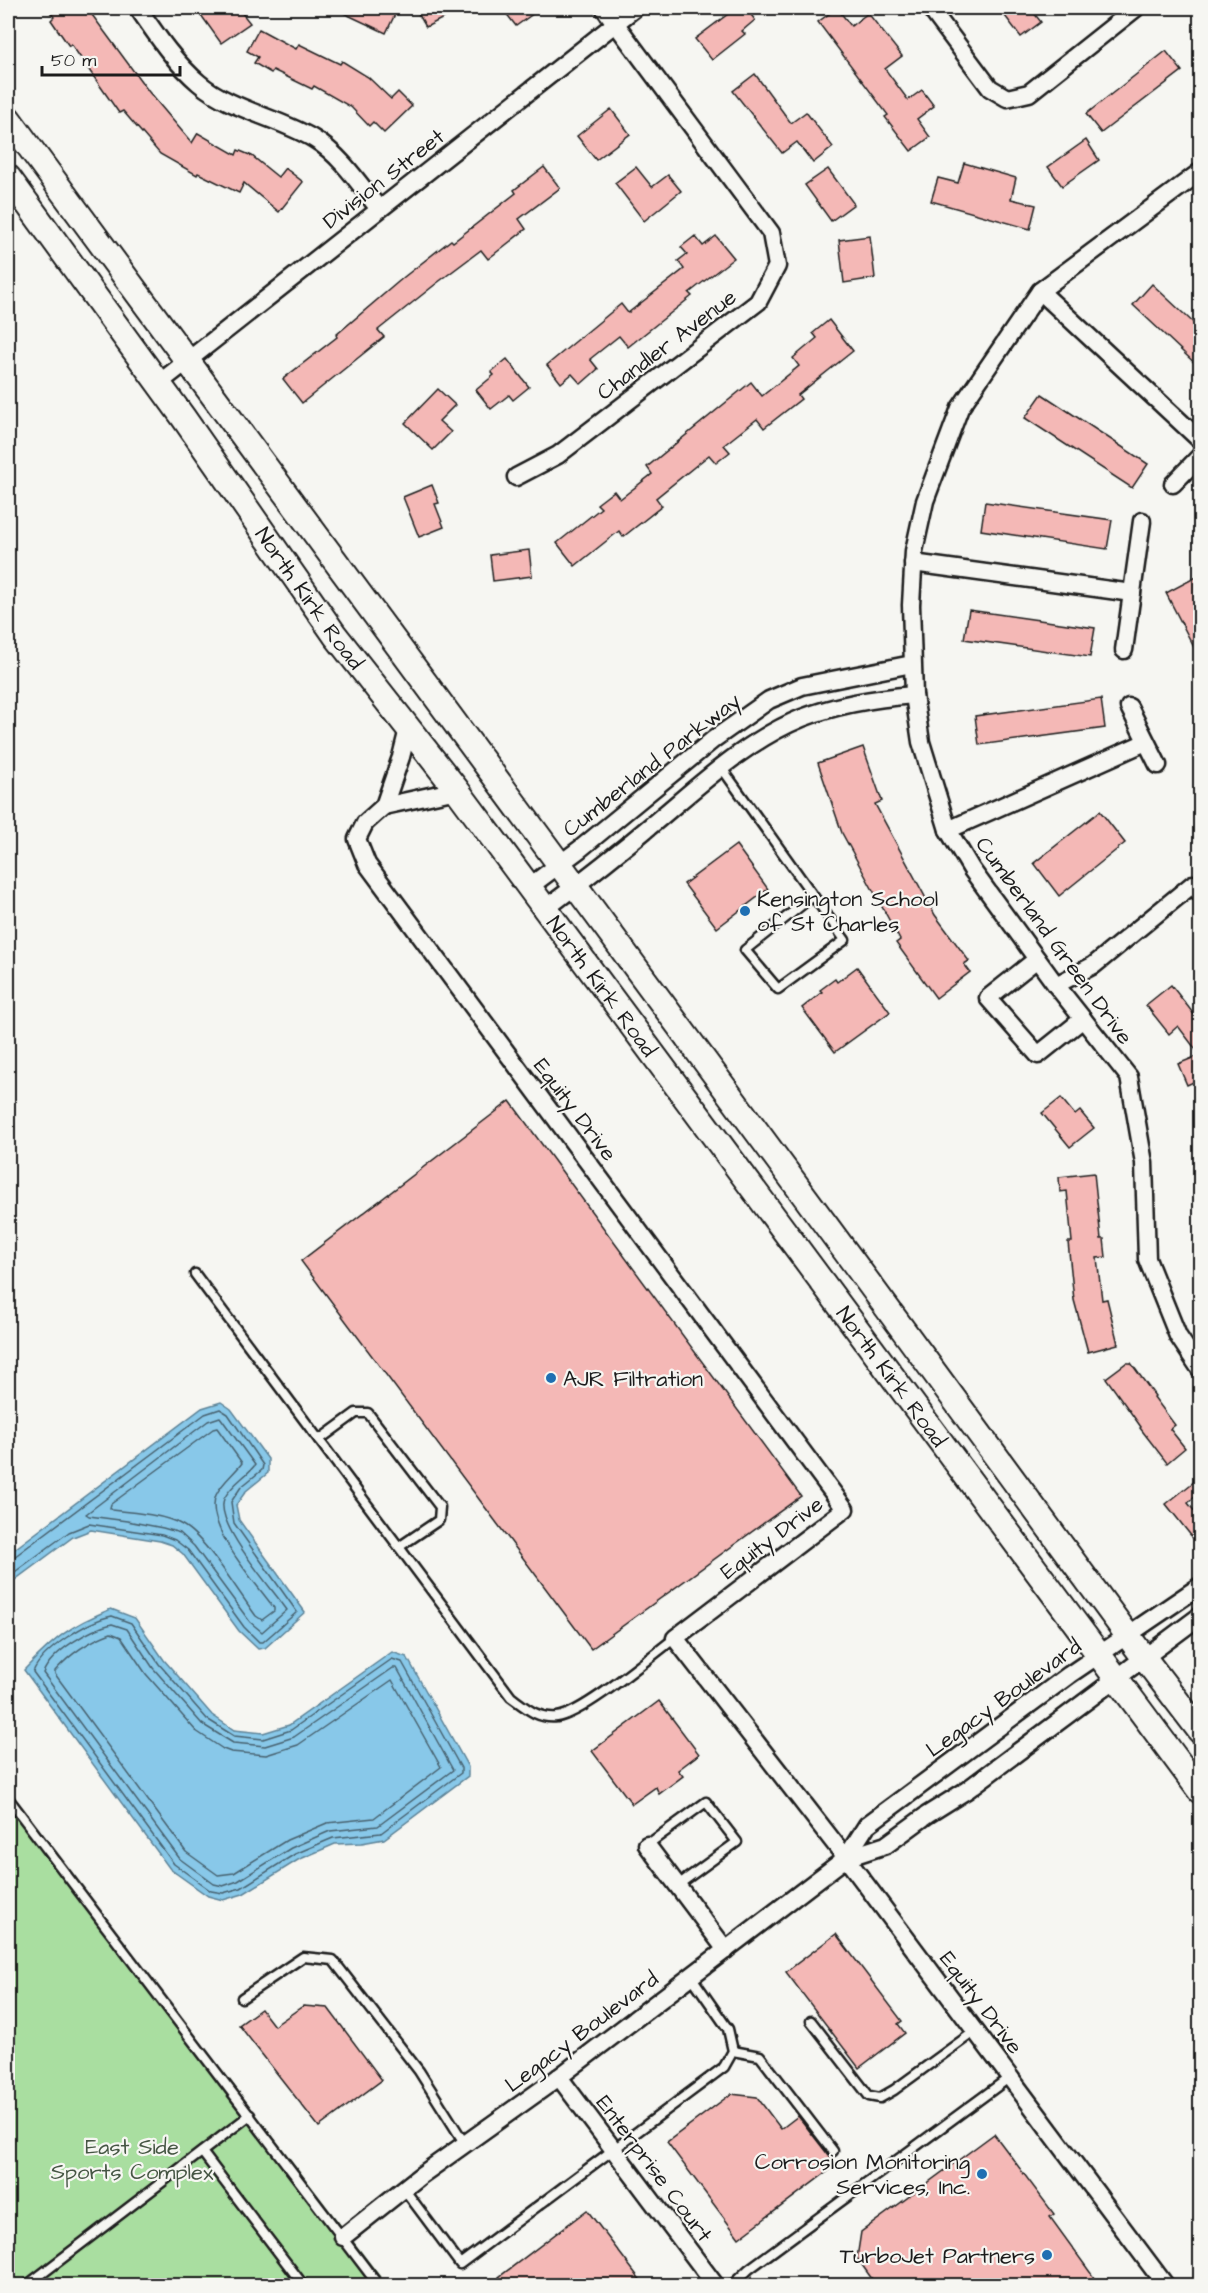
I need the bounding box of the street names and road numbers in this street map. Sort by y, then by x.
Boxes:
street label: Division Street [317,122,451,237]
street label: Chandler Avenue [591,282,743,408]
street label: North Kirk Road [247,521,370,677]
street label: Cumberland Parkway [557,686,748,845]
street label: Cumberland Green Drive [968,831,1140,1051]
street label: North Kirk Road [539,910,664,1064]
street label: Equity Drive [525,1052,624,1168]
street label: North Kirk Road [828,1300,954,1454]
street label: Equity Drive [714,1489,830,1588]
street label: Legacy Boulevard [920,1631,1088,1766]
street label: Equity Drive [931,1945,1030,2061]
street label: Legacy Boulevard [499,1964,666,2101]
street label: Enterprise Court [588,2089,719,2249]

